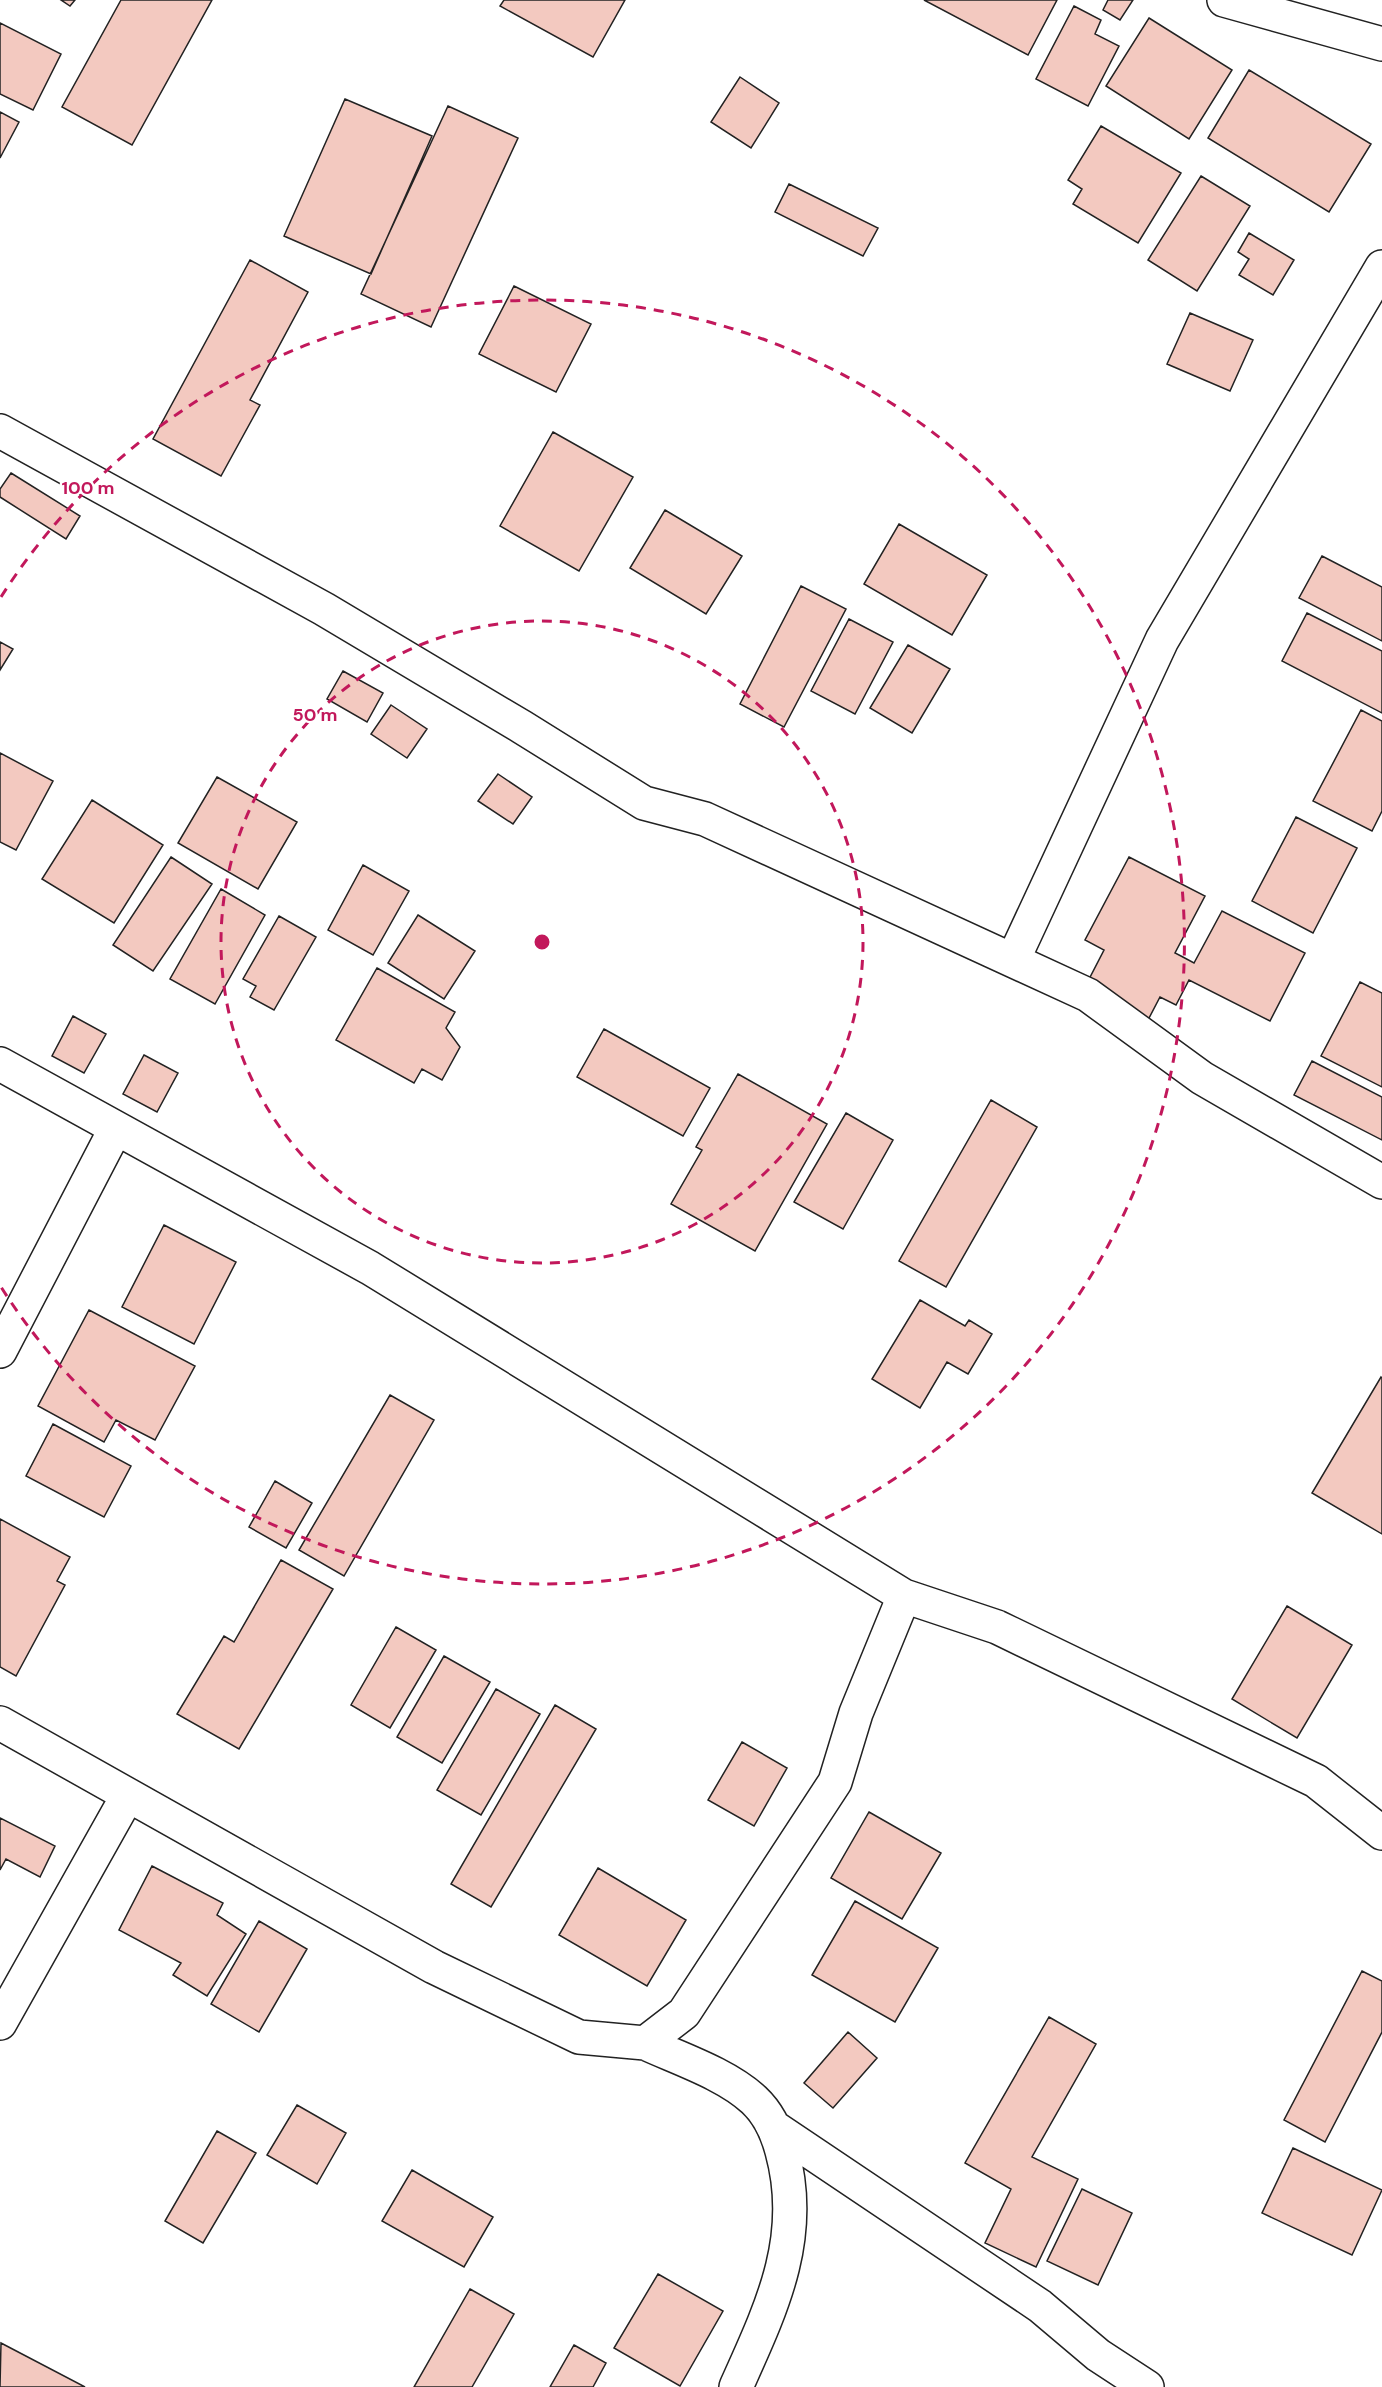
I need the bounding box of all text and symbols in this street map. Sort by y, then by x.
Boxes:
text: 100 m [61,476,115,500]
text: 50 m [292,703,338,727]
centre of rings [532,932,552,952]

